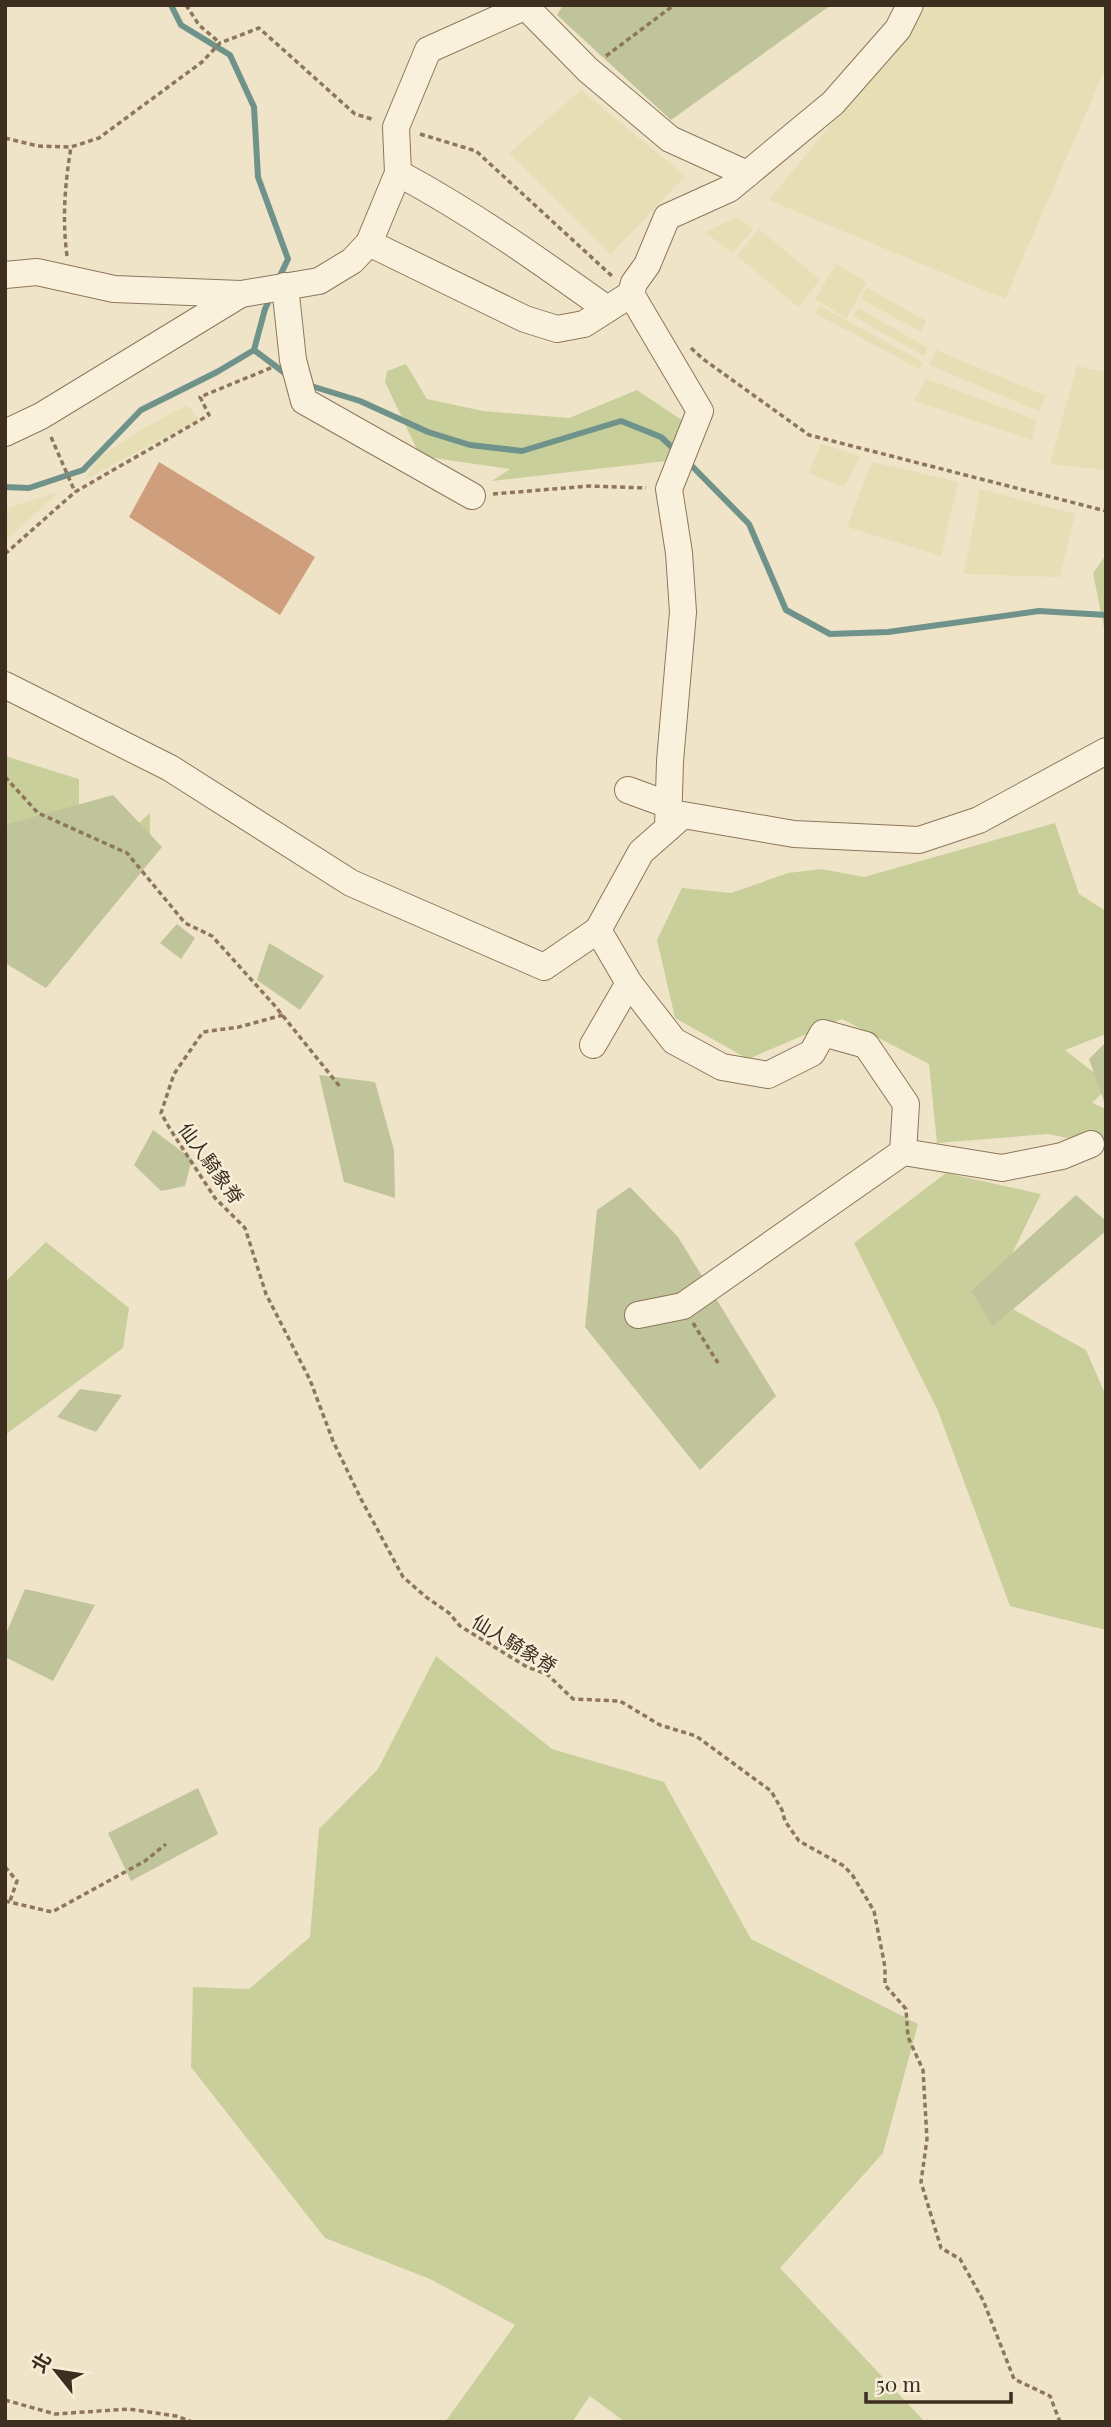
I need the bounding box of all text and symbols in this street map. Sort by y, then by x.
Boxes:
street label: 仙人騎象脊 [174,1117,250,1209]
street label: 仙人騎象脊 [468,1607,562,1679]
north arrow [21,2336,91,2406]
text: 北 [24,2347,56,2377]
scale bar [866,2360,1011,2404]
text: 50 m [876,2369,922,2397]

